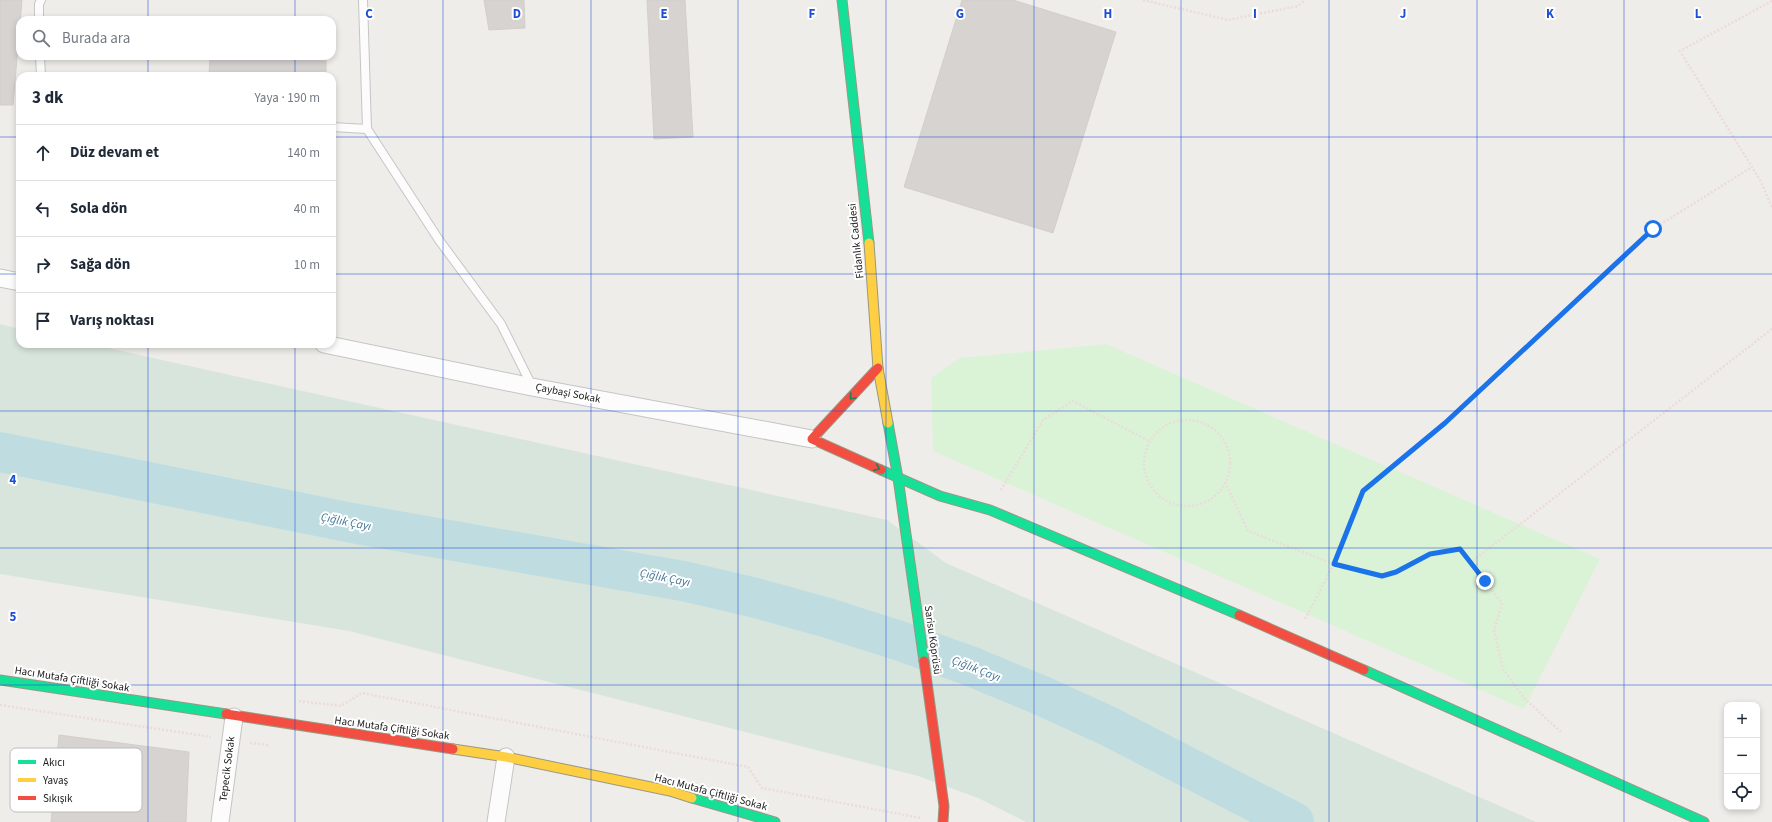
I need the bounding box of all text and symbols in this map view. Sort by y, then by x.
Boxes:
text: C [365,5,373,23]
text: D [513,5,521,23]
text: E [660,5,668,23]
text: F [809,5,816,23]
text: G [956,5,964,23]
text: H [1104,5,1112,23]
text: I [1253,5,1257,23]
text: J [1400,5,1406,23]
text: K [1546,5,1555,23]
text: L [1695,5,1702,23]
search box [16,16,336,60]
icon: search [30,27,52,49]
text: Burada ara [62,28,130,49]
text: 3 dk [32,86,63,110]
text: Yaya · 190 m [255,89,320,107]
icon: ahead [32,142,54,164]
text: Düz devam et [70,142,159,163]
text: 140 m [287,144,320,162]
icon: left [32,198,54,220]
text: Sola dön [70,198,127,219]
text: 40 m [294,200,320,218]
street label: Fidanlık Caddesi [845,203,867,279]
route start [1644,220,1662,238]
icon: right [32,254,54,276]
text: Sağa dön [70,254,130,275]
text: 10 m [294,256,320,274]
icon: arrive [32,310,54,332]
text: Varış noktası [70,310,154,331]
street label: Çaybaşi Sokak [534,379,602,407]
one-way arrow [849,392,856,399]
one-way arrow [873,464,880,472]
text: 4 [10,471,17,489]
water label: Çığlık Çayı [319,509,373,535]
water label: Çığlık Çayı [638,565,692,591]
route end [1476,572,1494,590]
street label: Sarisu Kōprüsü [921,605,945,675]
text: 5 [10,608,17,626]
water label: Çığlık Çayı [949,652,1003,686]
street label: Hacı Mutafa Çiftliği Sokak [14,663,131,696]
map controls [1724,702,1760,810]
button: + [1724,702,1760,738]
street label: Hacı Mutafa Çiftliği Sokak [333,712,451,744]
street label: Tepecik Sokak [216,735,239,803]
button: − [1724,738,1760,774]
legend [10,748,142,812]
text: Akıcı [43,755,65,770]
street label: Hacı Mutafa Çiftliği Sokak [653,770,770,814]
text: Yavaş [42,773,68,788]
button: locate [1724,774,1760,810]
text: Sıkışık [43,791,73,806]

